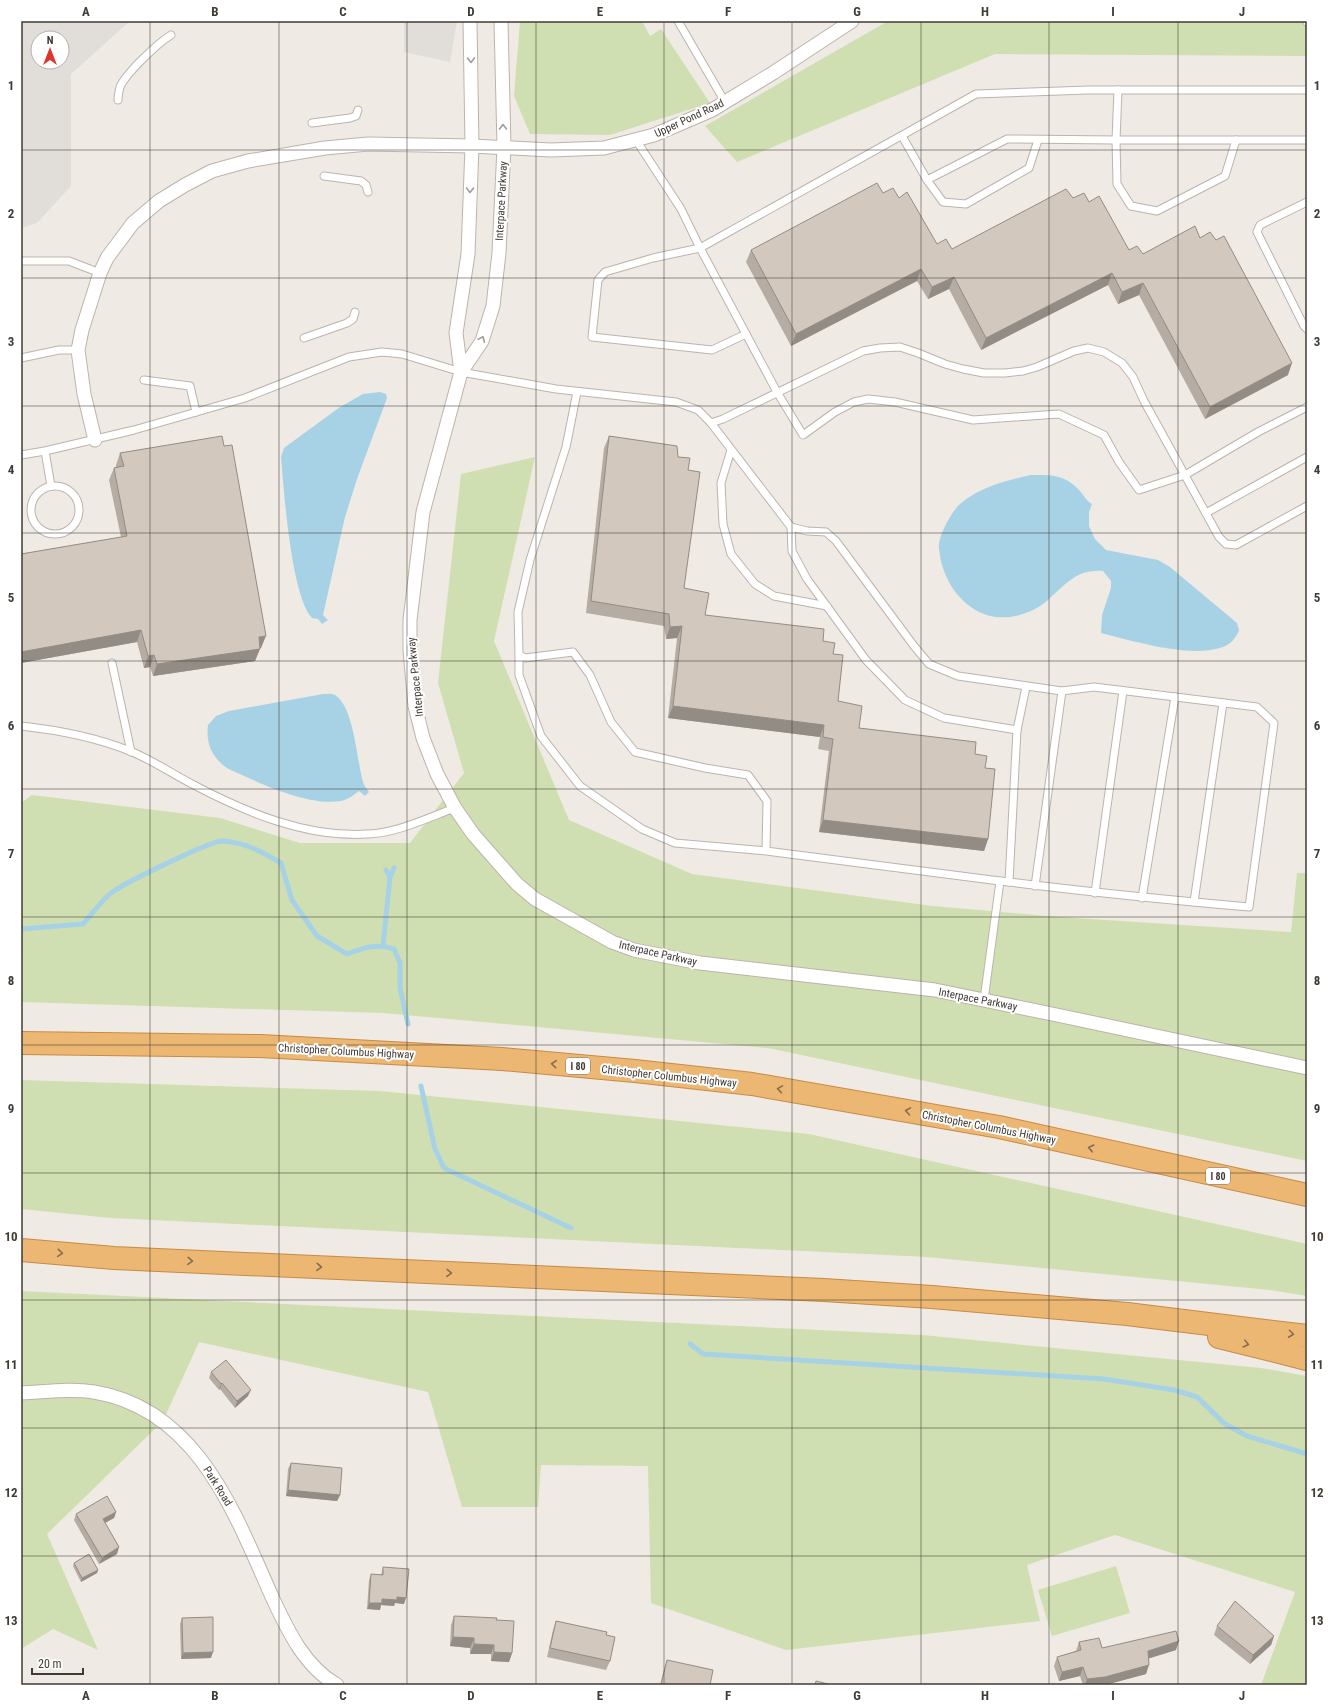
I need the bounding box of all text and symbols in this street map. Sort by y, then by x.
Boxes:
text: A [82,4,90,19]
text: B [211,4,219,19]
text: C [339,4,347,19]
text: D [467,4,475,19]
text: E [597,4,604,19]
text: F [725,4,731,19]
text: G [853,4,861,19]
text: H [981,4,989,19]
text: I [1111,4,1115,19]
text: J [1239,4,1245,19]
north arrow [30,30,70,70]
text: N [47,34,54,47]
one-way arrow [466,57,475,63]
text: 1 [8,78,14,93]
text: 1 [1314,78,1320,93]
street label: Upper Pond Road [652,97,726,140]
one-way arrow [499,124,508,130]
street label: Interpace Parkway [493,160,510,241]
one-way arrow [466,187,475,193]
text: 2 [8,206,15,221]
text: 2 [1314,206,1321,221]
text: 3 [8,334,14,349]
text: 3 [1314,334,1320,349]
one-way arrow [477,336,485,343]
text: 4 [8,462,15,477]
text: 4 [1314,462,1321,477]
text: 5 [8,590,15,605]
text: 5 [1314,590,1321,605]
street label: Interpace Parkway [405,636,426,717]
text: 6 [8,718,15,733]
text: 6 [1314,718,1321,733]
text: 7 [8,846,15,861]
text: 7 [1314,846,1321,861]
street label: Interpace Parkway [618,938,699,969]
text: 8 [8,973,14,988]
text: 8 [1314,973,1320,988]
street label: Interpace Parkway [937,985,1019,1014]
street label: Christopher Columbus Highway [278,1041,415,1062]
road number: I 80 [566,1058,590,1074]
one-way arrow [551,1060,557,1069]
street label: Christopher Columbus Highway [601,1063,738,1090]
one-way arrow [777,1085,783,1094]
text: 9 [8,1101,14,1116]
text: 9 [1314,1101,1320,1116]
one-way arrow [905,1107,911,1116]
street label: Christopher Columbus Highway [921,1108,1057,1147]
one-way arrow [1087,1144,1094,1153]
road number: I 80 [1206,1168,1230,1184]
text: 10 [4,1229,18,1244]
text: 10 [1310,1229,1324,1244]
one-way arrow [57,1248,63,1257]
one-way arrow [187,1257,193,1266]
one-way arrow [316,1263,322,1272]
one-way arrow [446,1269,452,1277]
one-way arrow [1288,1329,1294,1338]
one-way arrow [1243,1339,1250,1348]
text: 11 [4,1357,18,1372]
text: 11 [1310,1357,1324,1372]
street label: Park Road [200,1464,235,1508]
text: 12 [4,1485,18,1500]
text: 12 [1310,1485,1324,1500]
text: 13 [4,1613,18,1628]
text: 13 [1310,1613,1324,1628]
scale bar [32,1650,83,1676]
text: 20 m [38,1657,62,1671]
text: A [82,1688,90,1703]
text: B [211,1688,219,1703]
text: C [339,1688,347,1703]
text: D [467,1688,475,1703]
text: E [597,1688,604,1703]
text: F [725,1688,731,1703]
text: G [853,1688,861,1703]
text: H [981,1688,989,1703]
text: I [1111,1688,1115,1703]
text: J [1239,1688,1245,1703]

